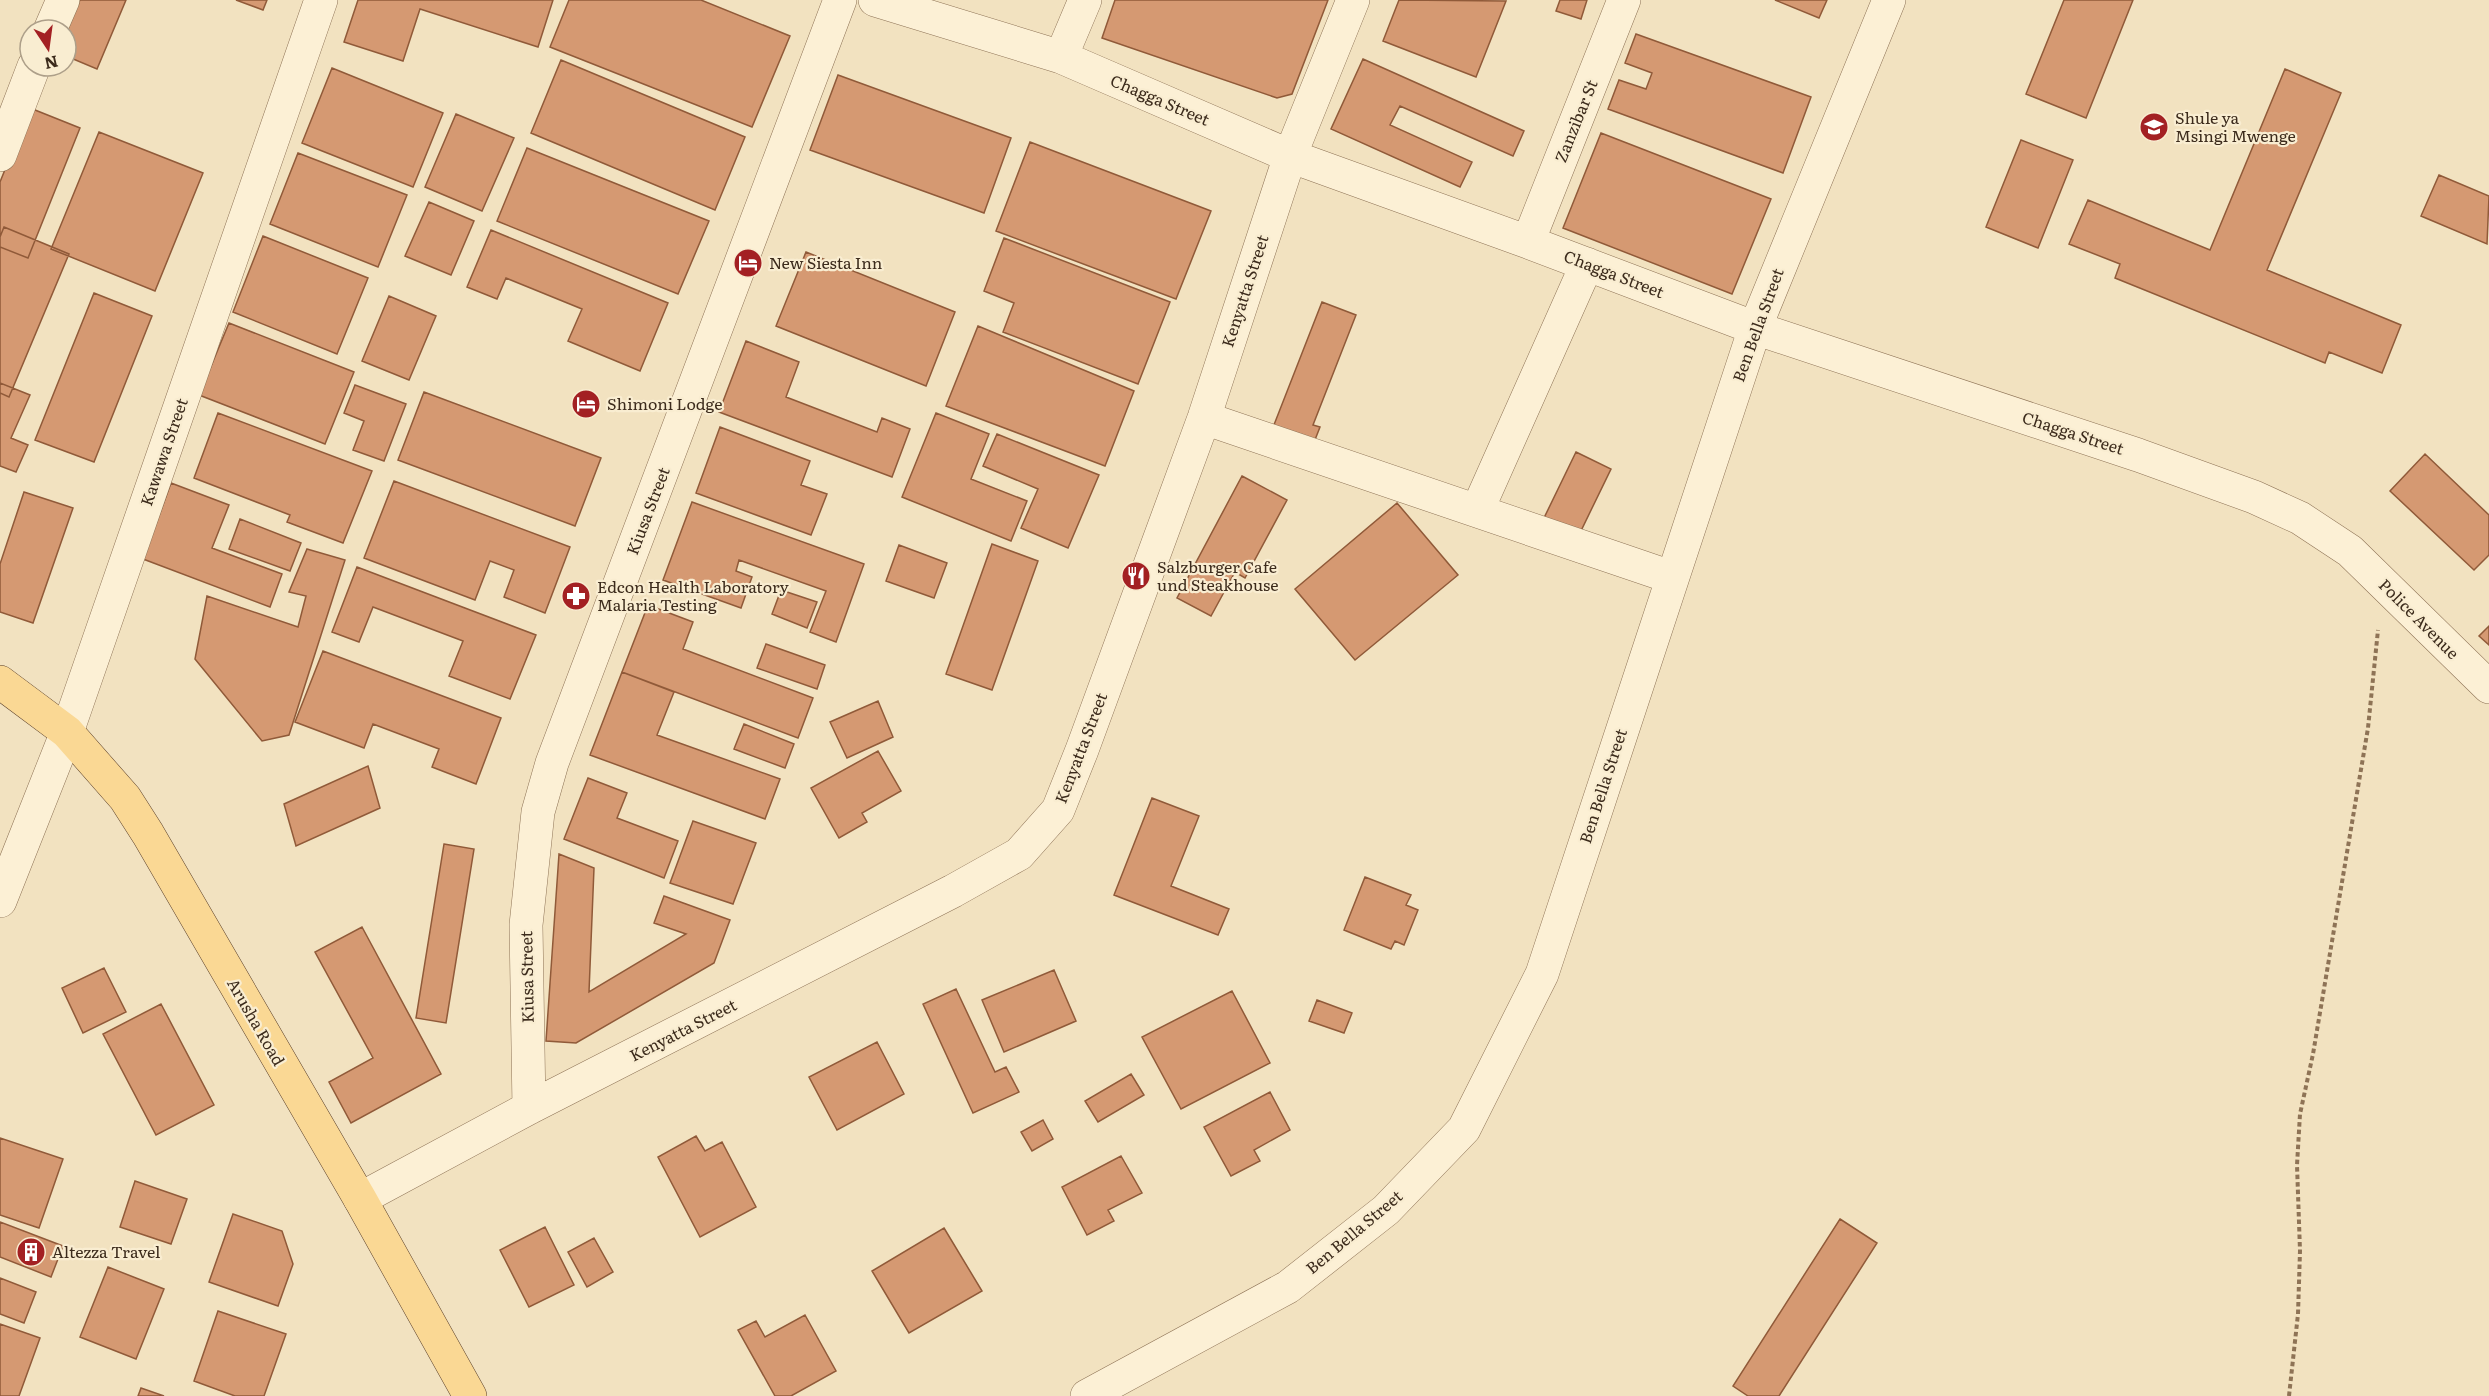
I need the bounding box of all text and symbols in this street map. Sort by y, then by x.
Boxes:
north arrow [18,18,78,78]
text: N [42,50,61,77]
street label: Chagga Street [1107,67,1214,131]
street label: Zanzibar St [1548,75,1603,166]
place label: Shule ya Msingi Mwenge [2175,105,2296,147]
school or university icon: Shule ya Msingi Mwenge [2138,111,2170,143]
street label: Kenyatta Street [1215,231,1274,350]
street label: Chagga Street [1561,243,1668,303]
hotel icon: New Siesta Inn [732,247,764,279]
place label: New Siesta Inn [769,250,883,274]
street label: Ben Bella Street [1725,264,1789,385]
hotel icon: Shimoni Lodge [570,388,602,420]
place label: Shimoni Lodge [607,391,723,415]
street label: Kawawa Street [133,394,193,509]
street label: Chagga Street [2019,404,2128,460]
street label: Kiusa Street [619,463,675,558]
place label: Salzburger Cafe und Steakhouse [1157,554,1279,596]
restaurant icon: Salzburger Cafe und Steakhouse [1120,560,1152,592]
street label: Police Avenue [2374,573,2465,664]
place label: Edcon Health Laboratory Malaria Testing [597,574,790,616]
pharmacy icon: Edcon Health Laboratory Malaria Testing [560,580,592,612]
street label: Kenyatta Street [1048,688,1112,807]
street label: Ben Bella Street [1572,725,1632,846]
street label: Kiusa Street [513,930,539,1023]
street label: Arusha Road [222,973,292,1070]
street label: Kenyatta Street [625,992,741,1066]
street label: Ben Bella Street [1300,1183,1407,1279]
building icon: Altezza Travel [15,1236,47,1268]
place label: Altezza Travel [52,1239,160,1263]

